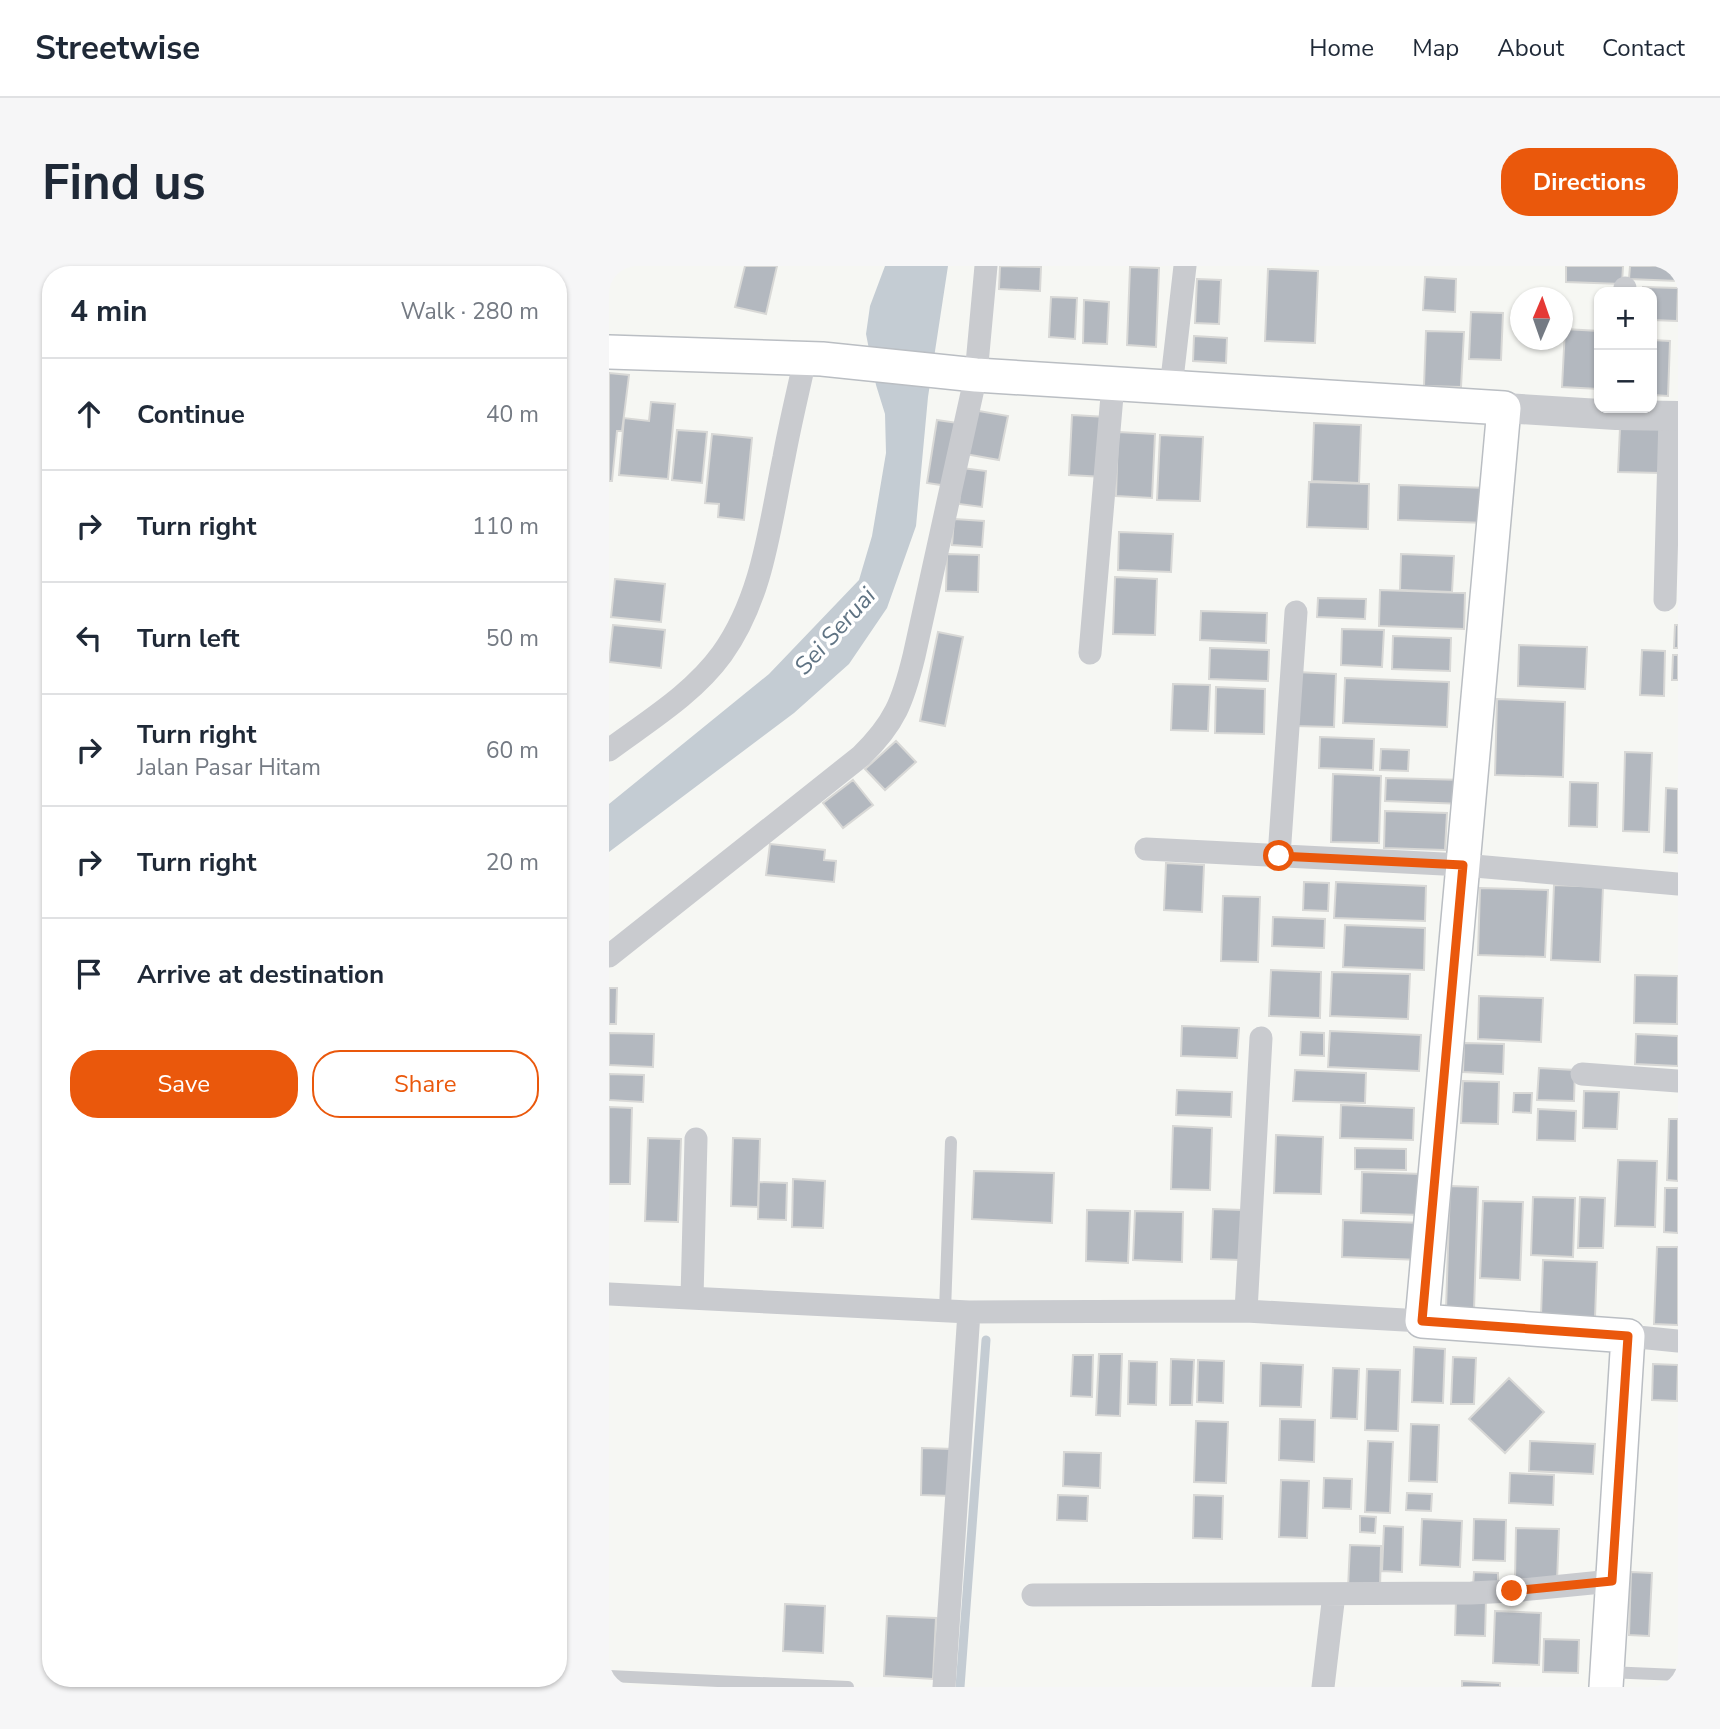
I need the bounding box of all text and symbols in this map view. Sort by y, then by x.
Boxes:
text: Streetwise [35,26,200,71]
text: Home [1309,32,1374,64]
text: Map [1412,32,1459,64]
text: About [1497,32,1564,64]
text: Contact [1602,32,1685,64]
button: Directions [1501,148,1678,216]
text: Find us [42,149,206,216]
north arrow [1510,287,1573,350]
map controls [1594,287,1657,413]
button: + [1594,287,1657,350]
text: 4 min [70,291,148,332]
text: Walk · 280 m [400,296,539,327]
button: − [1594,350,1657,413]
icon: ahead [70,395,108,433]
text: Continue [137,397,245,432]
text: 40 m [486,399,539,430]
icon: right [70,507,108,545]
text: Turn right [137,509,256,544]
text: 110 m [472,511,539,542]
water label: Sei Seruai [787,580,883,682]
icon: left [70,619,108,657]
text: Turn left [137,621,240,656]
text: 50 m [486,623,539,654]
text: Turn right [137,717,256,752]
icon: right [70,731,108,769]
text: 60 m [486,735,539,766]
text: Jalan Pasar Hitam [137,752,321,783]
route start [1263,840,1294,871]
icon: right [70,843,108,881]
text: Turn right [137,845,256,880]
text: 20 m [486,847,539,878]
icon: arrive [70,955,108,993]
text: Arrive at destination [137,957,384,992]
button: Save [70,1050,298,1118]
button: Share [312,1050,539,1118]
route end [1496,1575,1527,1606]

